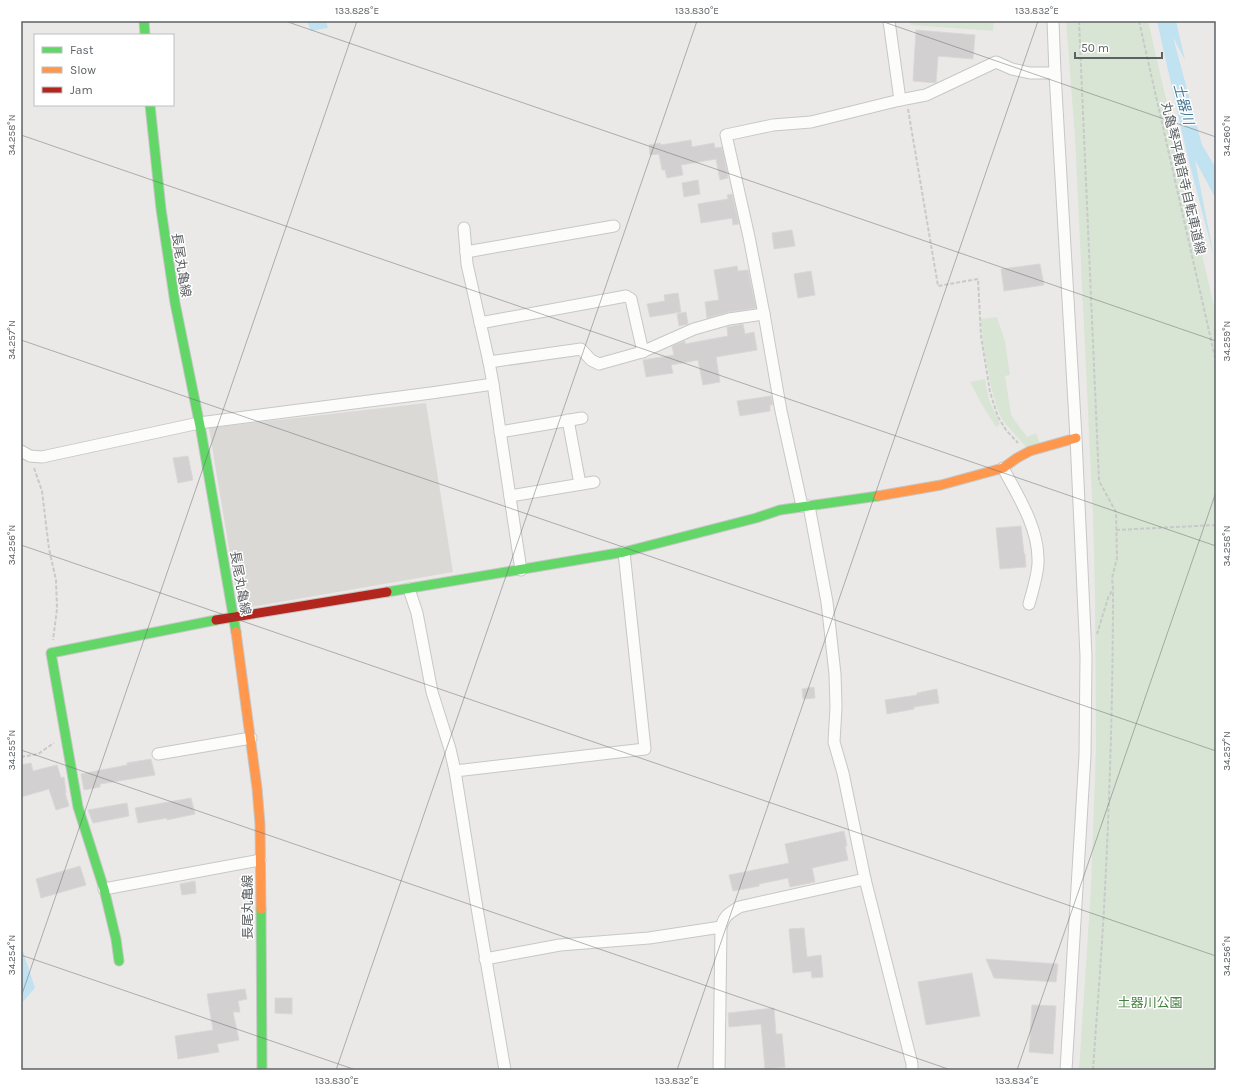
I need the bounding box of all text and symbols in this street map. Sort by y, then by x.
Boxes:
text: 133.828°E [335,5,379,17]
text: 133.830°E [675,5,719,17]
text: 133.832°E [1015,5,1059,17]
legend [34,34,174,106]
scale bar [1075,34,1162,60]
text: 50 m [1081,41,1109,55]
text: Fast [70,43,94,57]
text: Slow [70,63,96,77]
water label: 土器川 [1170,82,1198,129]
text: Jam [70,83,93,97]
street label: 丸亀琴平観音寺自転車道線 [1159,100,1208,256]
text: 34.258°N [6,114,18,156]
text: 34.260°N [1221,116,1233,156]
street label: 長尾丸亀線 [169,232,194,298]
text: 34.257°N [6,320,18,360]
text: 34.259°N [1221,321,1233,361]
text: 34.256°N [6,525,18,565]
text: 34.258°N [1221,525,1233,567]
street label: 長尾丸亀線 [227,550,254,616]
text: 34.255°N [6,730,18,770]
text: 34.257°N [1221,731,1233,771]
street label: 長尾丸亀線 [240,874,255,940]
text: 34.254°N [6,935,18,975]
text: 34.256°N [1221,936,1233,976]
park label: 土器川公園 [1117,995,1183,1010]
text: 133.830°E [315,1075,359,1087]
text: 133.832°E [655,1075,699,1087]
text: 133.834°E [995,1075,1039,1087]

